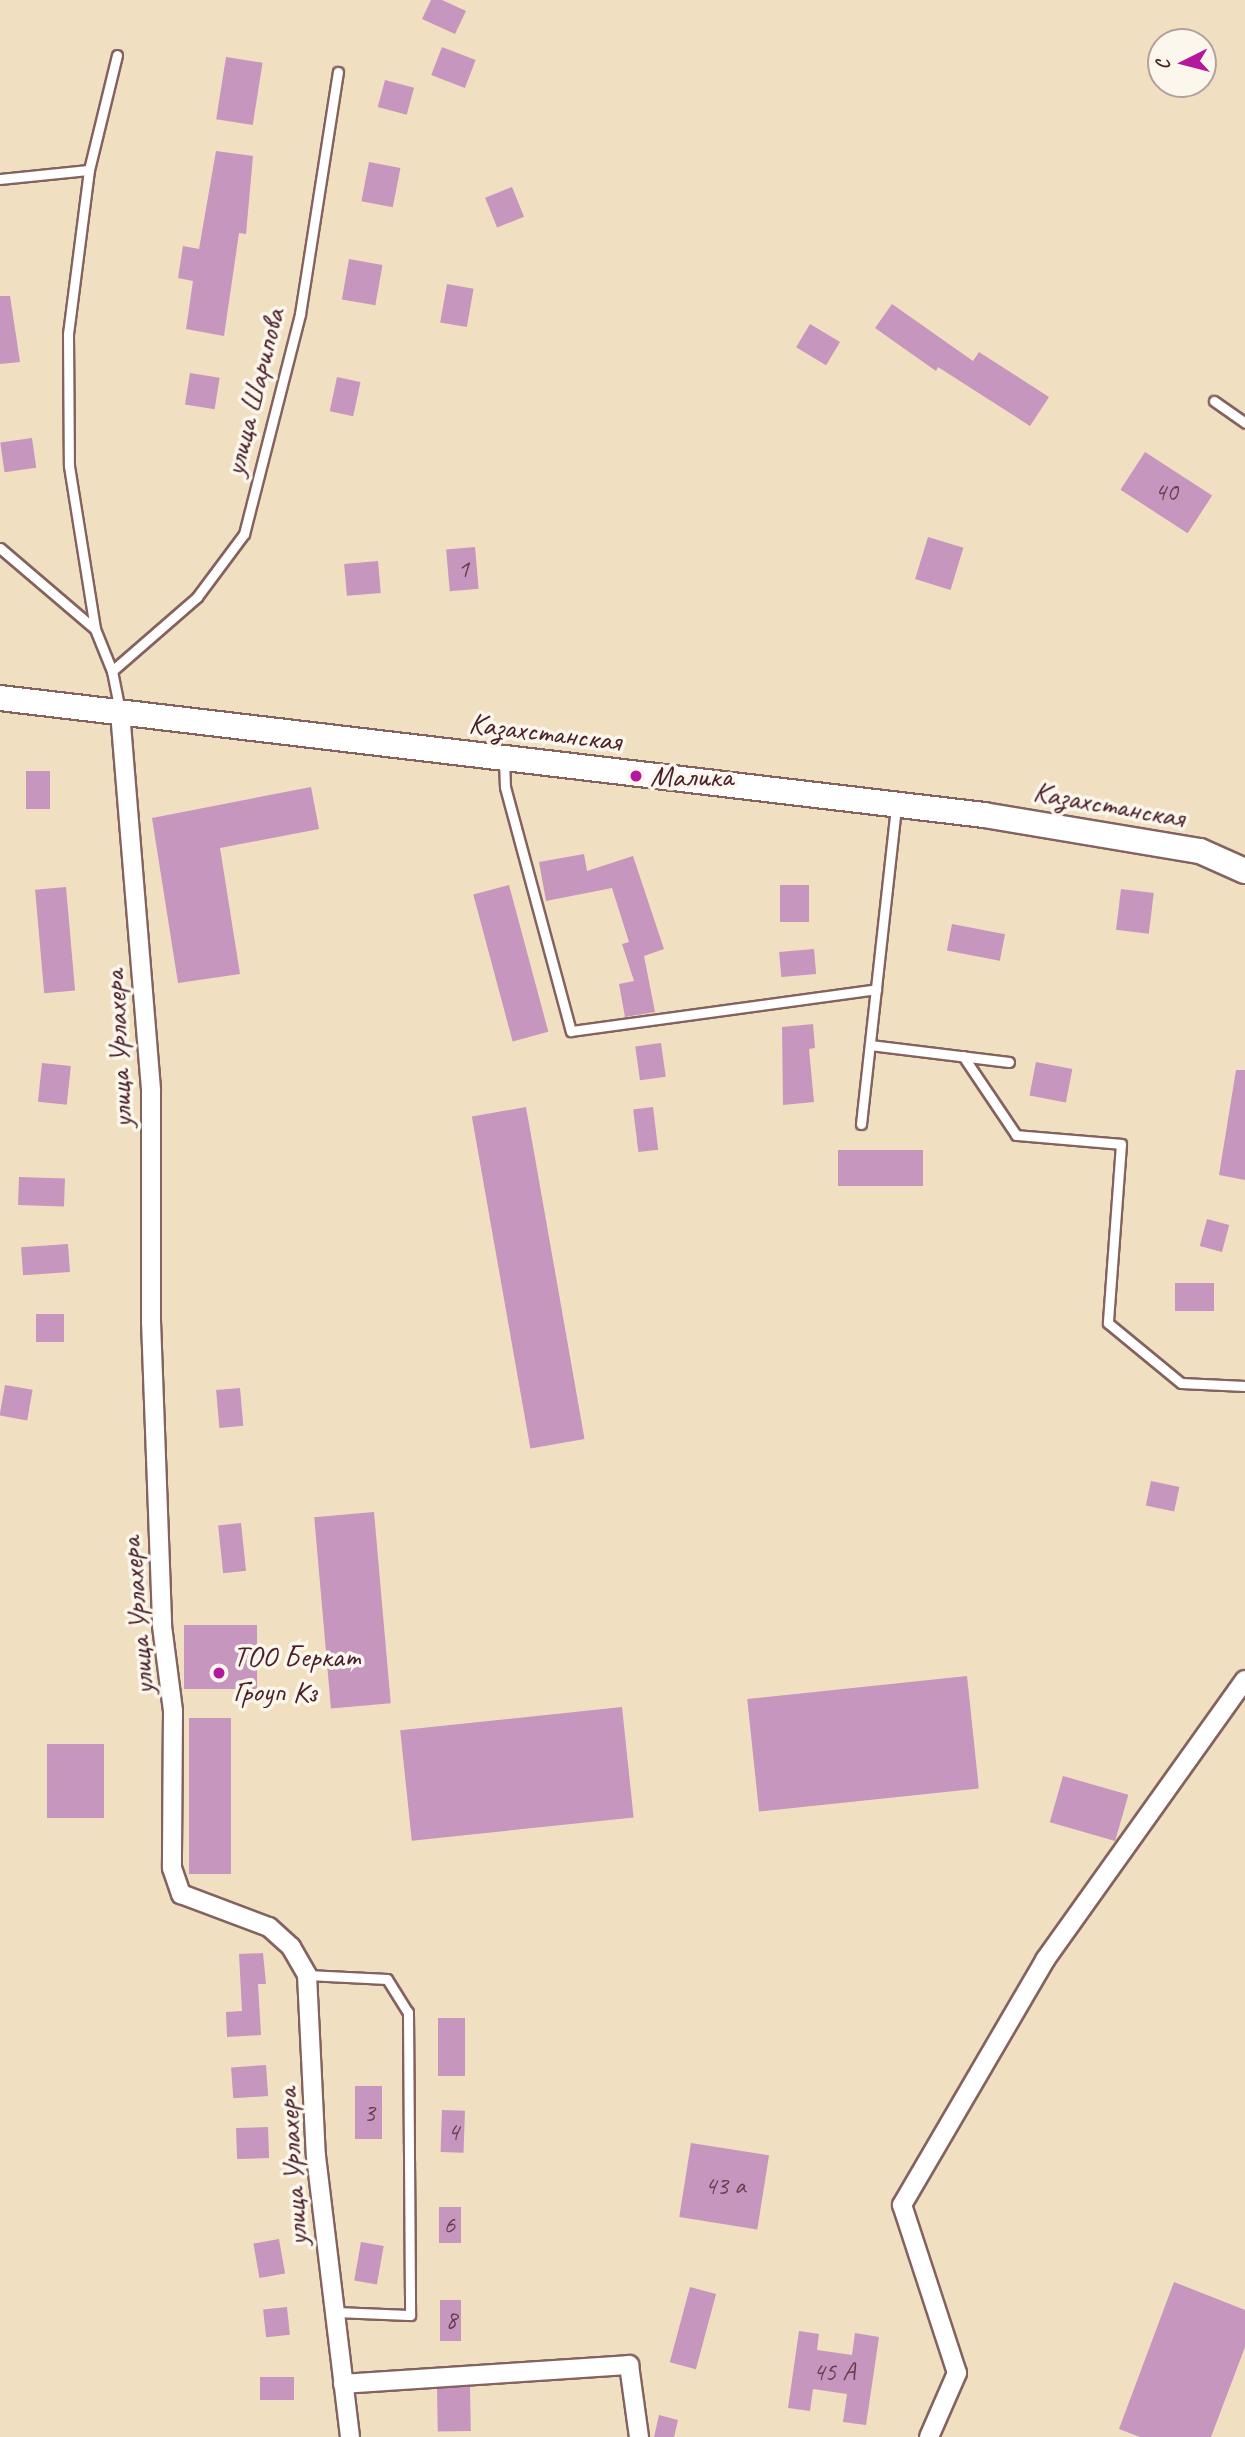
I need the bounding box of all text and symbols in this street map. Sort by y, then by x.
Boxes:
north arrow [1147,28,1217,98]
text: С [1151,59,1176,71]
street label: улица Шарипова [216,304,292,480]
house number: 40 [1154,476,1178,508]
house number: 1 [457,553,469,585]
street label: Казахстанская [467,705,623,759]
place label: Малика [650,758,733,794]
marker: Малика [628,768,644,784]
street label: Казахстанская [1031,773,1187,835]
street label: улица Урлахера [96,970,140,1128]
street label: улица Урлахера [112,1537,162,1695]
place label: ТОО Беркат Гроуп Кз [233,1638,360,1708]
marker: ТОО Беркат Гроуп Кз [211,1665,227,1681]
street label: улица Урлахера [269,2088,315,2246]
house number: 3 [363,2097,375,2129]
house number: 4 [447,2116,459,2148]
house number: 43 а [704,2170,746,2202]
house number: 6 [443,2209,455,2241]
house number: 8 [445,2304,457,2336]
house number: 45 А [813,2356,855,2388]

